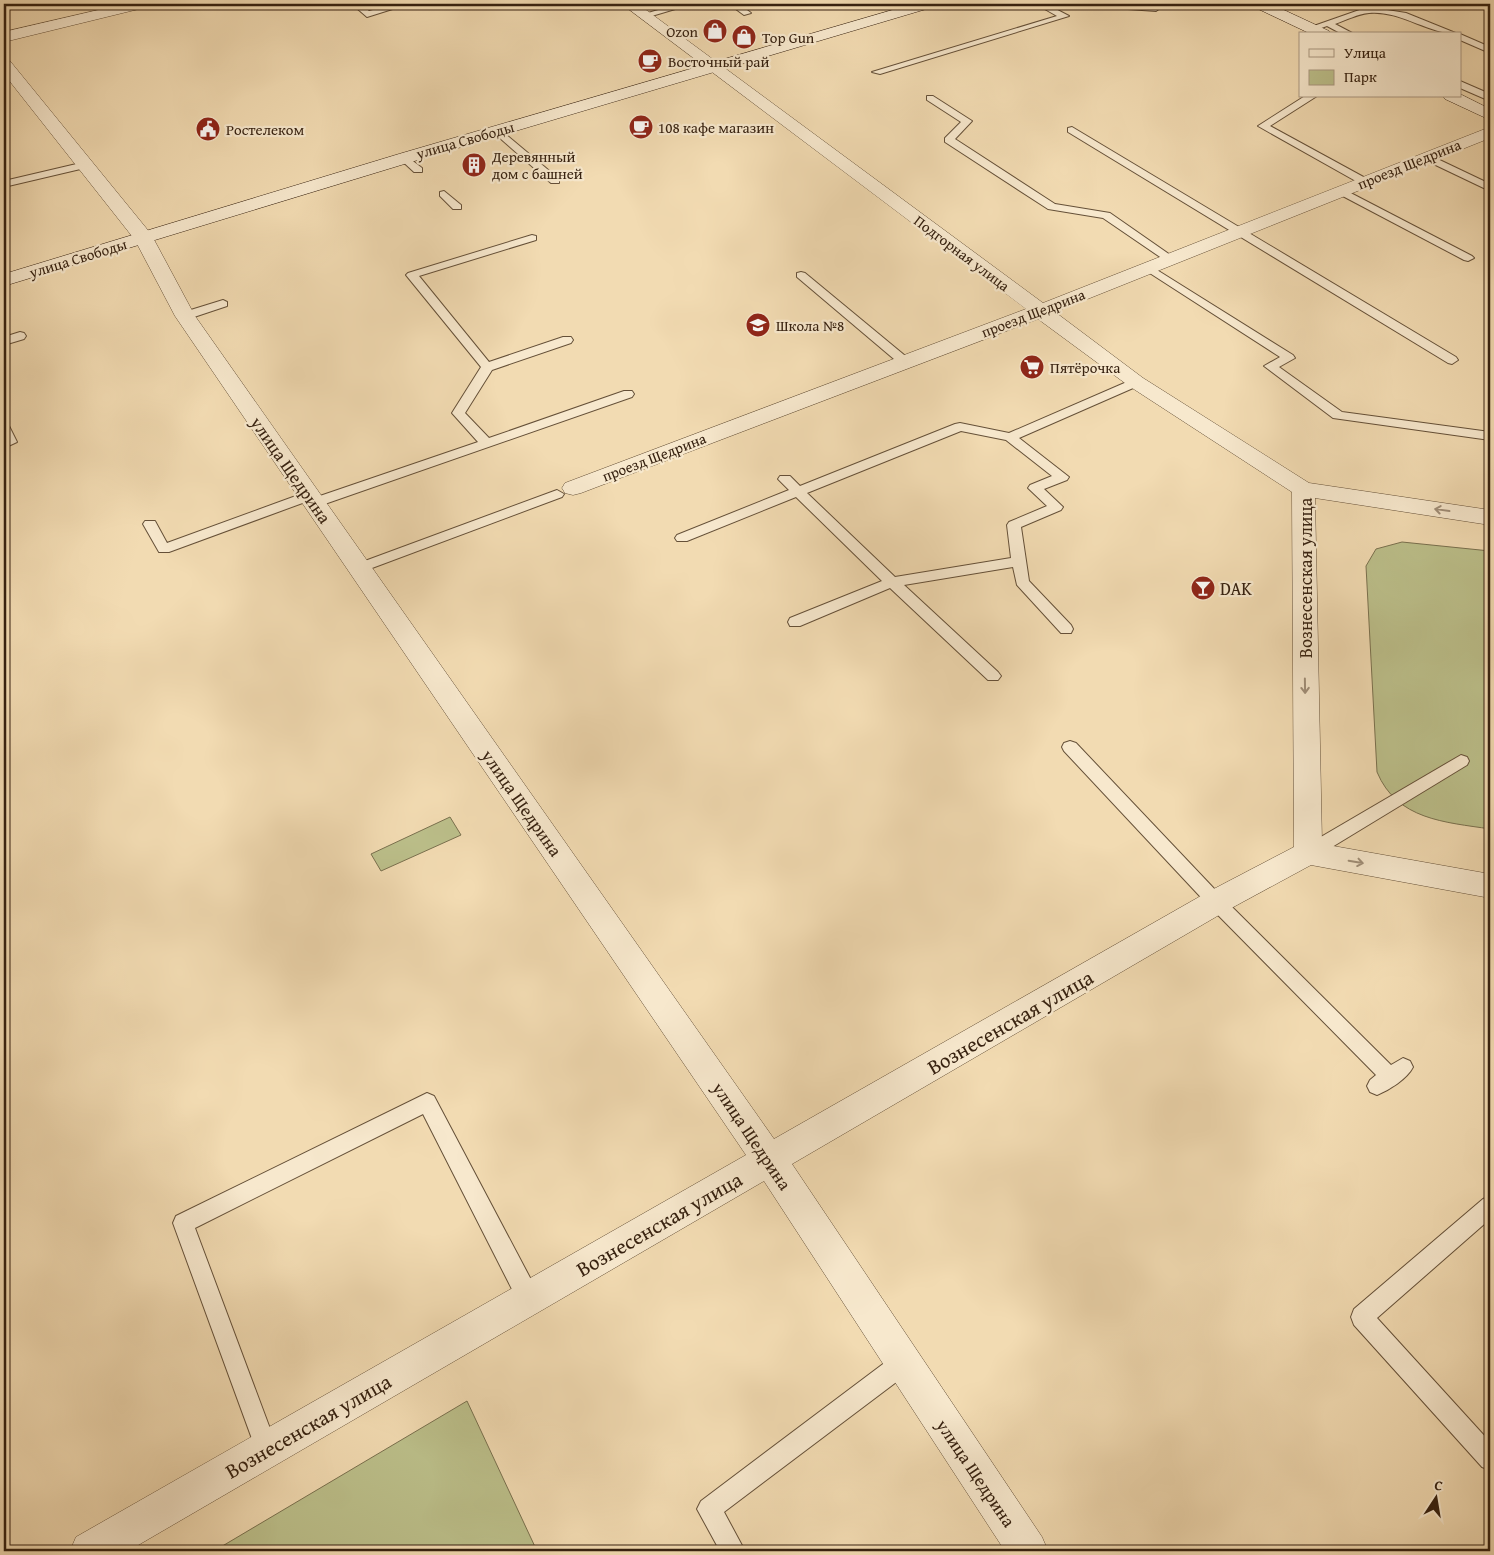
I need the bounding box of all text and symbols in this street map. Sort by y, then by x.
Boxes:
shop icon: Ozon [702,18,728,44]
place label: Ozon [666,21,699,42]
shop icon: Top Gun [731,24,757,50]
place label: Top Gun [762,27,815,48]
legend [1299,32,1462,98]
text: Улица [1344,42,1387,63]
cafe icon: Восточный рай [637,48,663,74]
place label: Восточный рай [668,51,769,72]
text: Парк [1344,66,1377,87]
cafe icon: 108 кафе магазин [628,114,654,140]
public building icon: Ростелеком [195,116,221,142]
street label: улица Свободы [413,116,517,164]
place label: 108 кафе магазин [658,117,774,138]
place label: Ростелеком [226,119,304,140]
street label: проезд Щедрина [1354,133,1465,194]
place label: Деревянный дом с башней [491,146,583,184]
building icon: Деревянный дом с башней [461,152,487,178]
street label: Подгорная улица [910,210,1015,296]
street label: улица Свободы [26,233,130,283]
street label: проезд Щедрина [978,283,1089,343]
school or university icon: Школа №8 [745,312,771,338]
place label: Школа №8 [776,315,844,336]
supermarket icon: Пятёрочка [1019,354,1045,380]
place label: Пятёрочка [1050,357,1121,378]
street label: улица Щедрина [243,410,338,529]
street label: проезд Щедрина [599,427,710,487]
street label: Вознесенская улица [1292,497,1319,658]
one-way arrow [1434,505,1450,515]
bar icon: DAK [1190,575,1216,601]
place label: DAK [1220,575,1252,602]
one-way arrow [1301,678,1310,694]
street label: улица Щедрина [474,743,569,862]
one-way arrow [1347,857,1363,867]
street label: Вознесенская улица [921,962,1099,1082]
street label: улица Щедрина [705,1076,798,1196]
street label: Вознесенская улица [570,1164,748,1284]
street label: Вознесенская улица [219,1366,397,1486]
street label: улица Щедрина [929,1413,1022,1533]
north arrow [1412,1472,1462,1522]
text: С [1433,1475,1445,1496]

